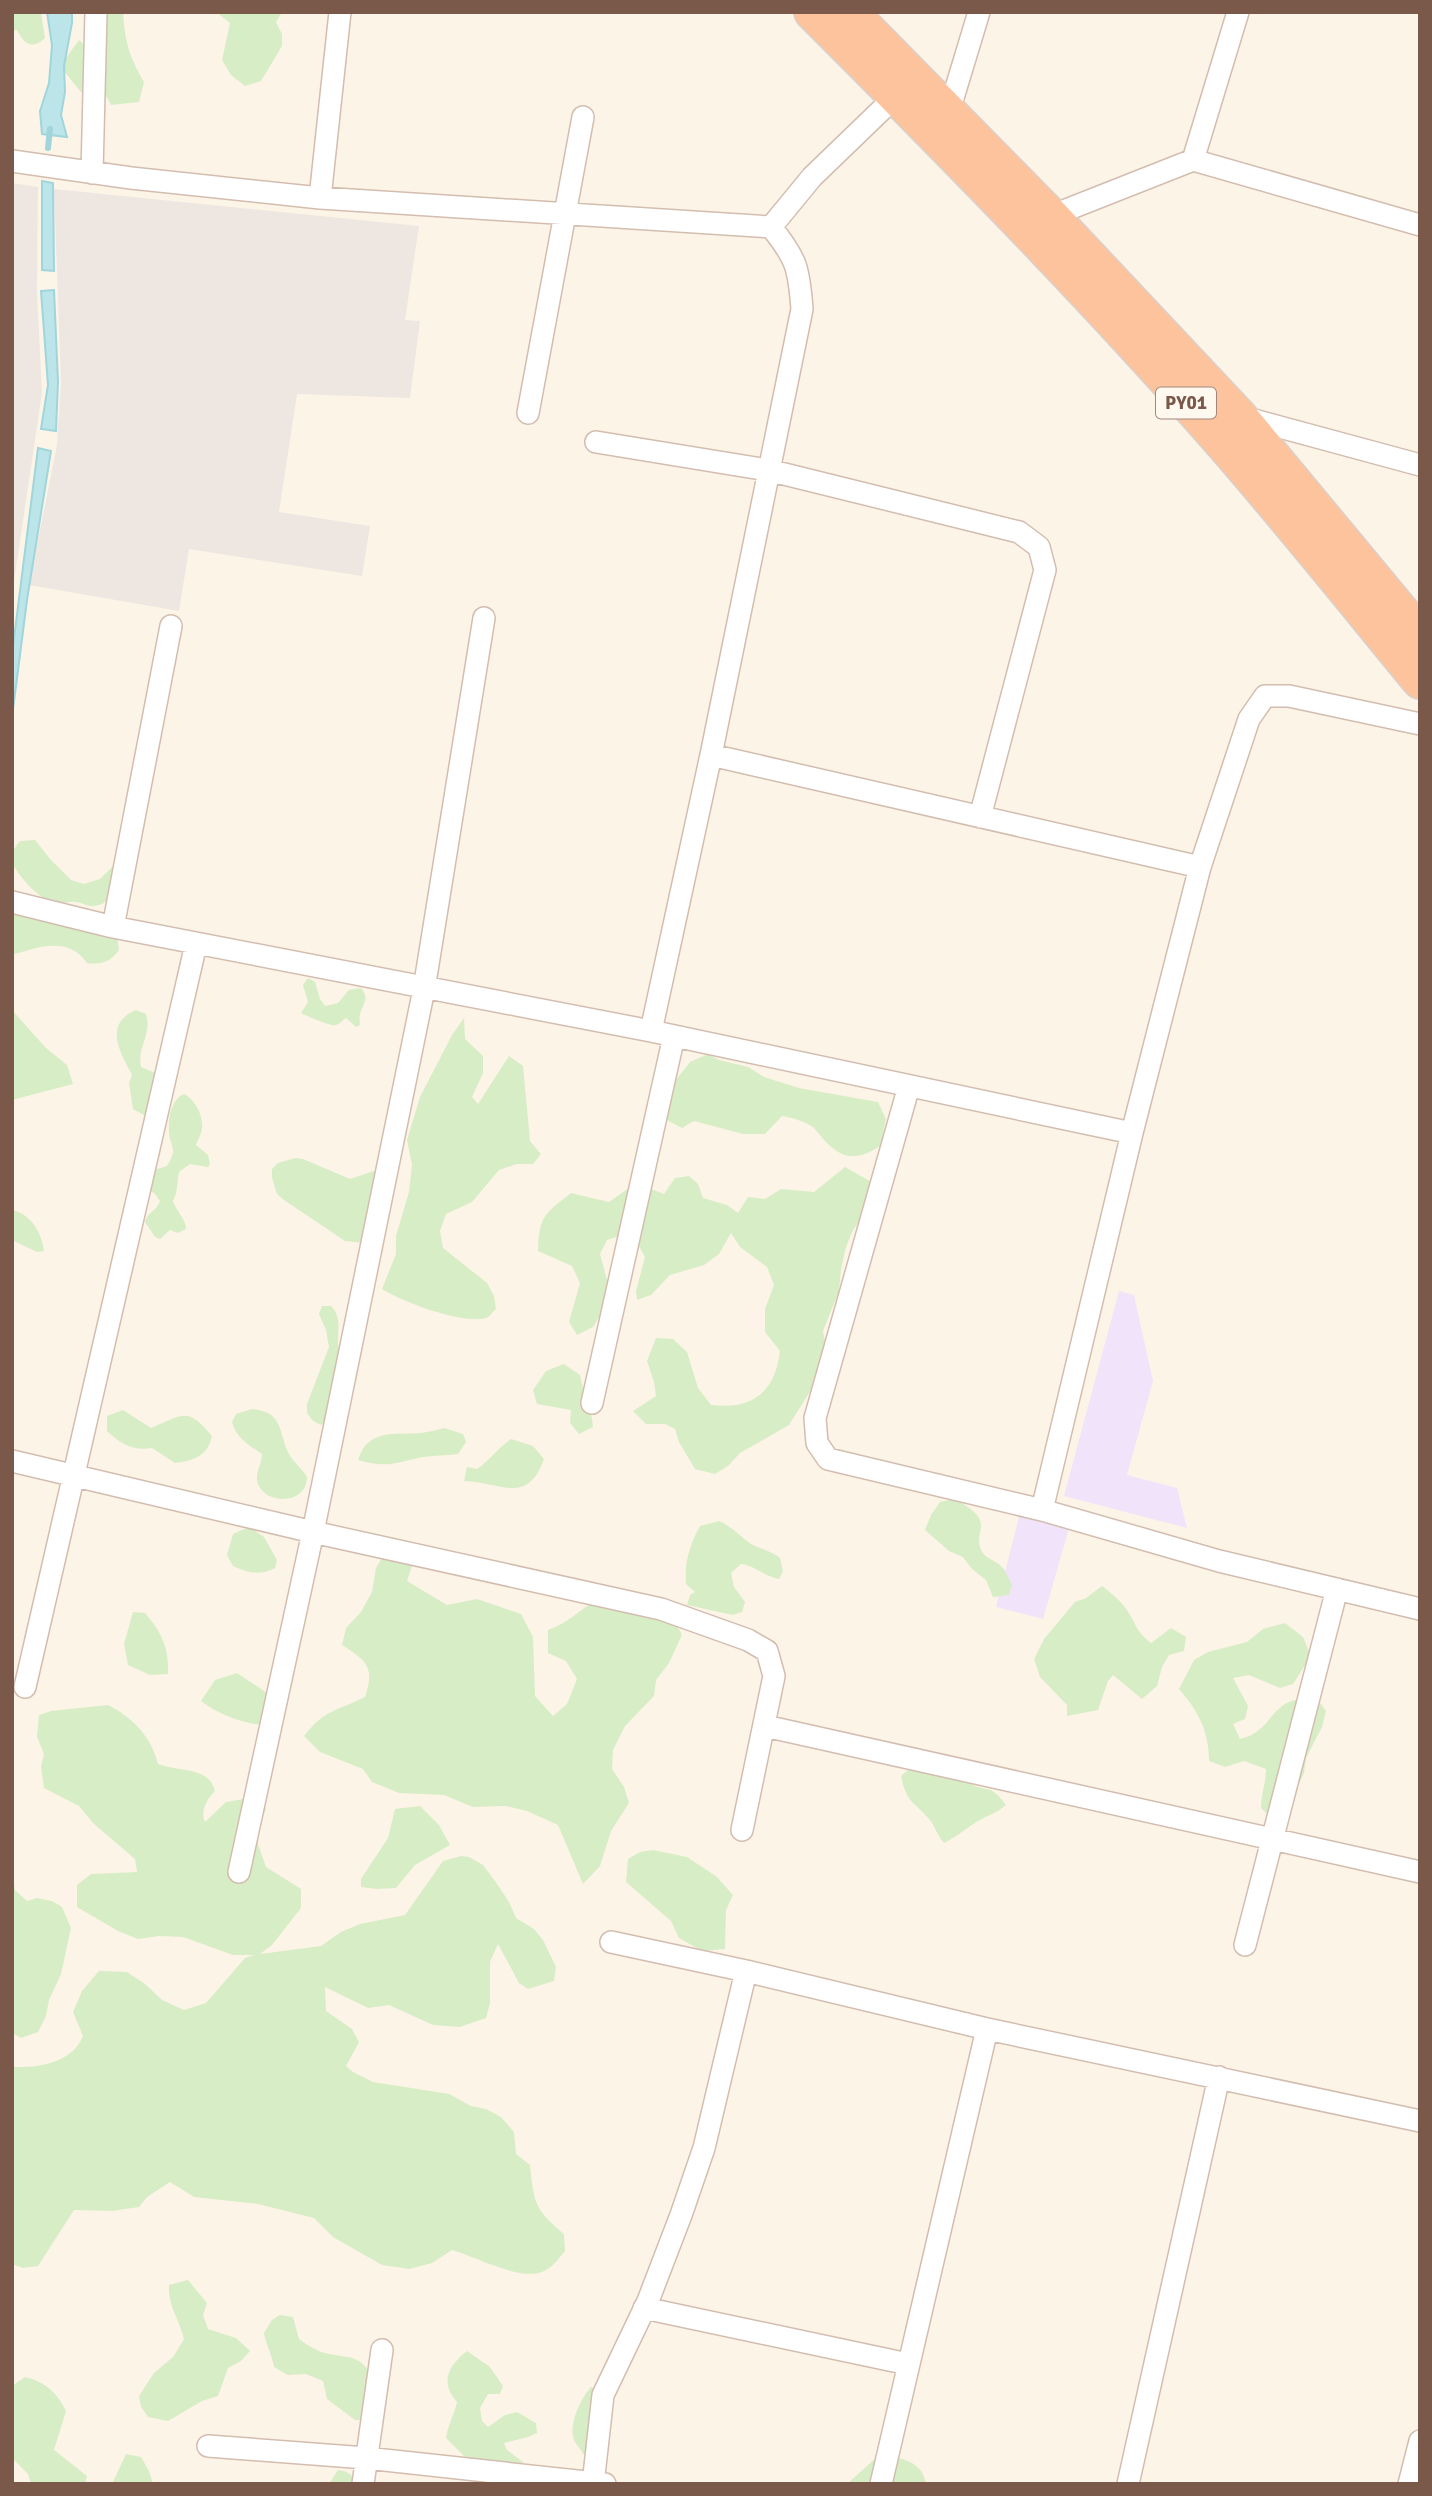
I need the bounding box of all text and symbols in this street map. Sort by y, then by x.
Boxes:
road number: PY01 [1156,388,1216,418]

